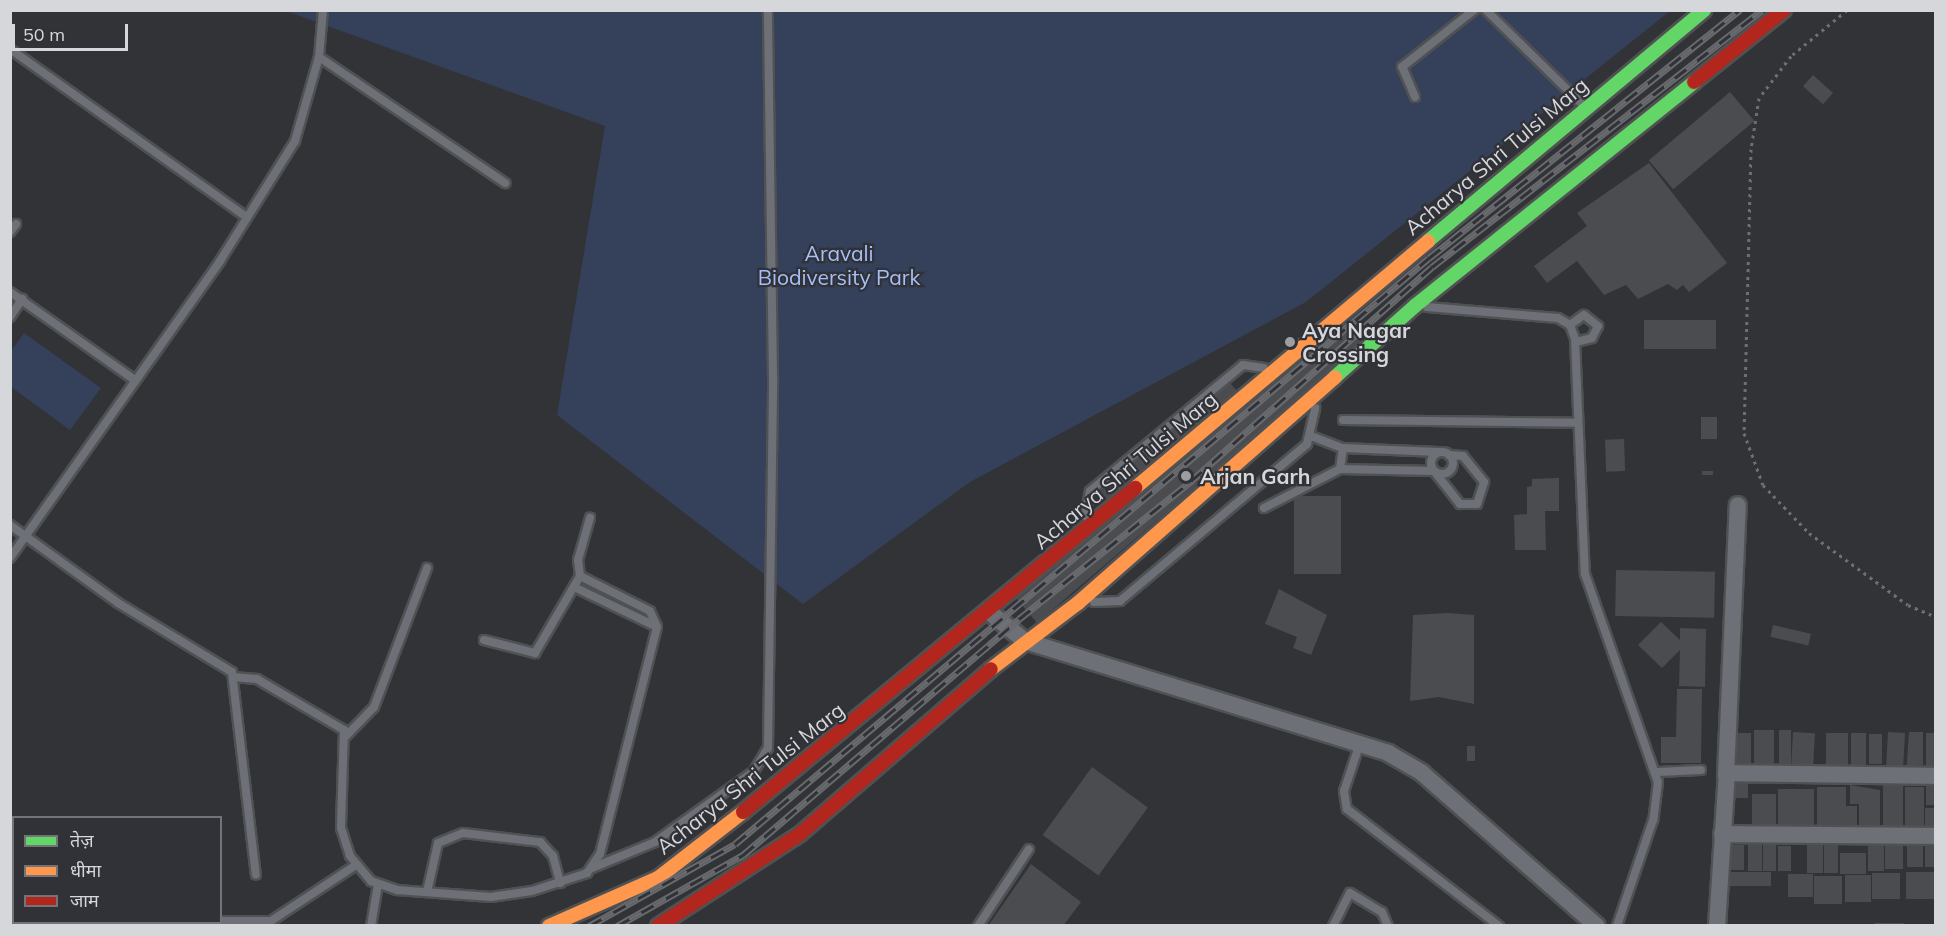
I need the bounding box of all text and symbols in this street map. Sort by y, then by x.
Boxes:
scale bar [15,12,130,50]
text: 50 m [23,23,65,46]
street label: Acharya Shri Tulsi Marg [1399,72,1593,240]
park label: Aravali Biodiversity Park [758,240,920,290]
place label: Aya Nagar Crossing [1302,317,1410,367]
marker: Aya Nagar Crossing [1283,335,1297,349]
street label: Acharya Shri Tulsi Marg [1028,386,1222,554]
place label: Arjan Garh [1200,463,1310,489]
marker: Arjan Garh [1177,467,1195,485]
street label: Acharya Shri Tulsi Marg [651,697,849,859]
legend [12,816,222,924]
text: तेज़ [70,829,94,852]
text: धीमा [70,859,101,882]
text: जाम [70,889,99,912]

